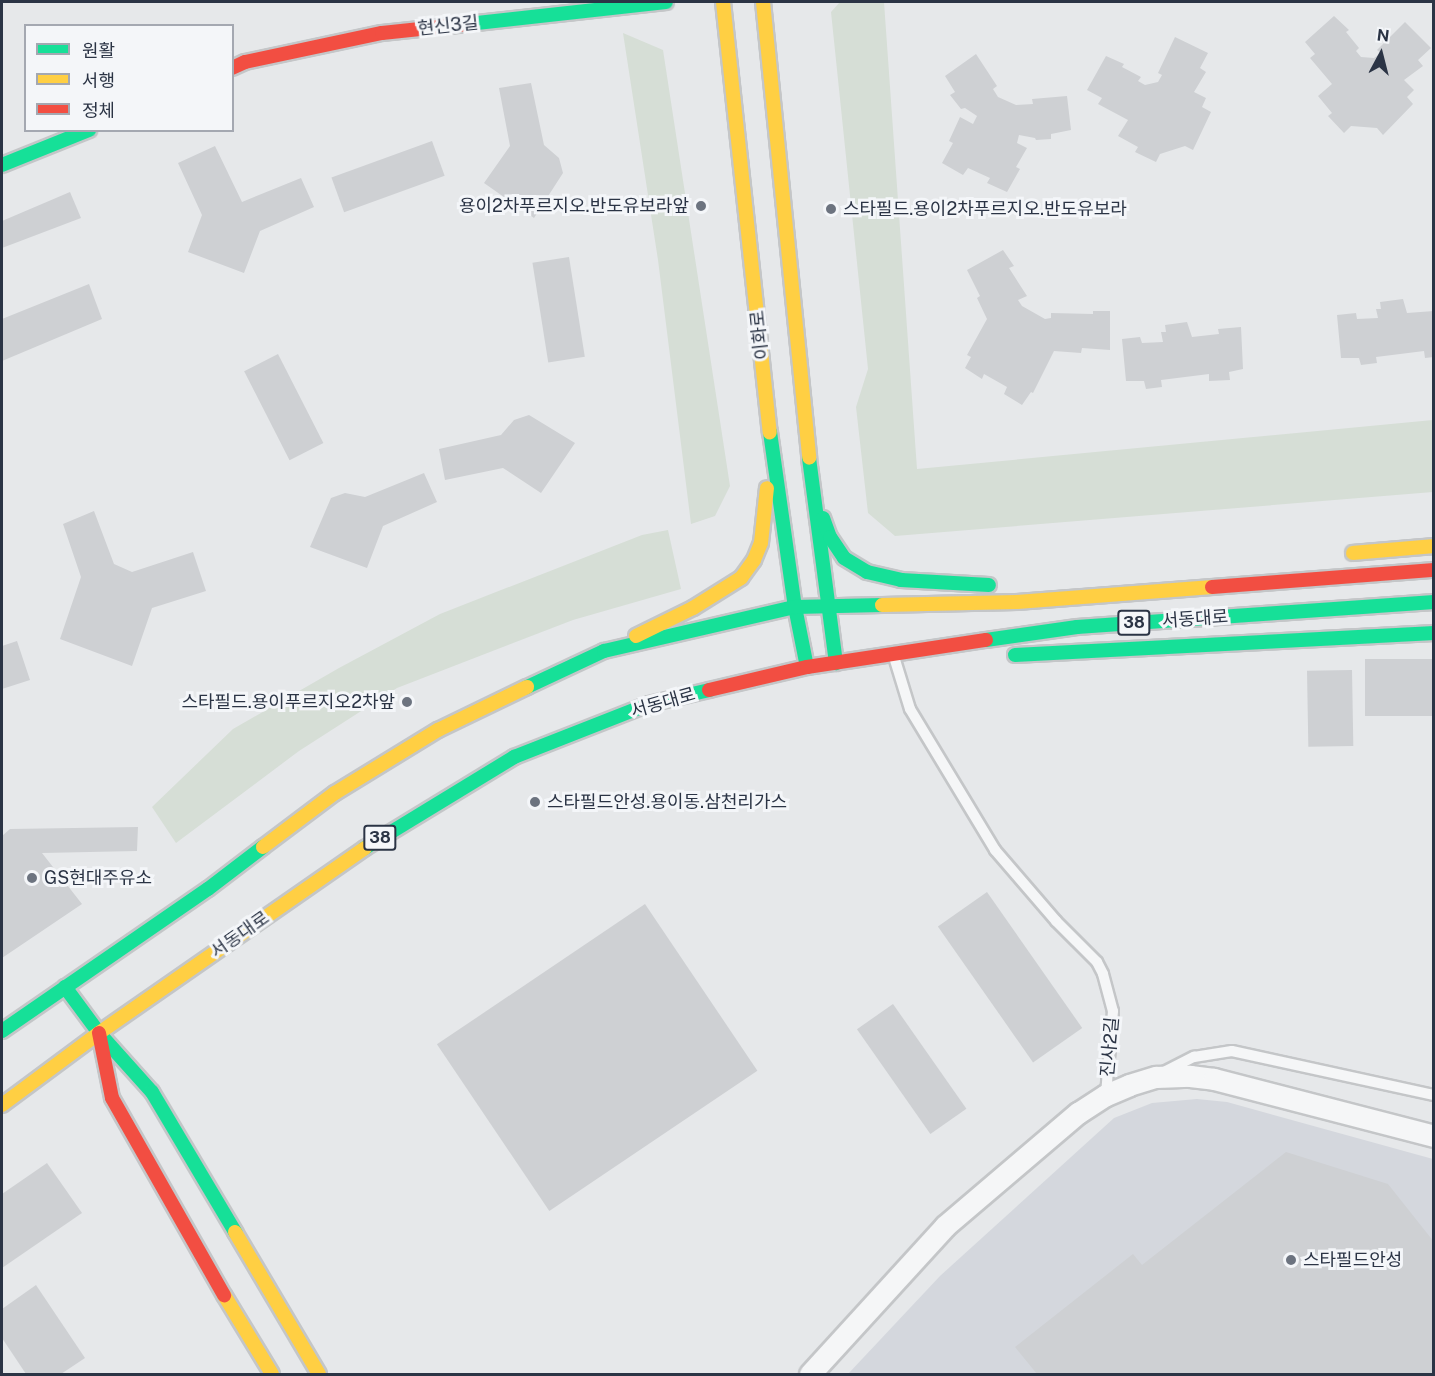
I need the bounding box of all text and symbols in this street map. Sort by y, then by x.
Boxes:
street label: 현신3길 [417,12,479,40]
legend [24,24,234,132]
north arrow [1351,24,1411,84]
text: N [1376,25,1391,46]
text: 원활 [82,40,115,61]
text: 서행 [82,70,115,91]
text: 정체 [82,100,115,121]
place label: 용이2차푸르지오.반도유보라앞 [459,195,689,217]
place label: 스타필드.용이2차푸르지오.반도유보라 [843,198,1127,220]
marker: 용이2차푸르지오.반도유보라앞 [694,199,708,213]
marker: 스타필드.용이2차푸르지오.반도유보라 [824,202,838,216]
street label: 이화로 [747,309,773,361]
street label: 서동대로 [1161,606,1229,632]
road number: 38 [1116,610,1152,636]
street label: 서동대로 [628,683,698,723]
place label: 스타필드.용이푸르지오2차앞 [182,691,395,713]
marker: 스타필드.용이푸르지오2차앞 [400,695,414,709]
place label: 스타필드안성.용이동.삼천리가스 [547,791,787,813]
marker: 스타필드안성.용이동.삼천리가스 [528,795,542,809]
road number: 38 [362,825,398,851]
place label: GS현대주유소 [44,867,152,889]
marker: GS현대주유소 [25,871,39,885]
street label: 서동대로 [207,907,273,963]
street label: 진사2길 [1097,1016,1123,1078]
place label: 스타필드안성 [1303,1249,1402,1271]
marker: 스타필드안성 [1284,1253,1298,1267]

